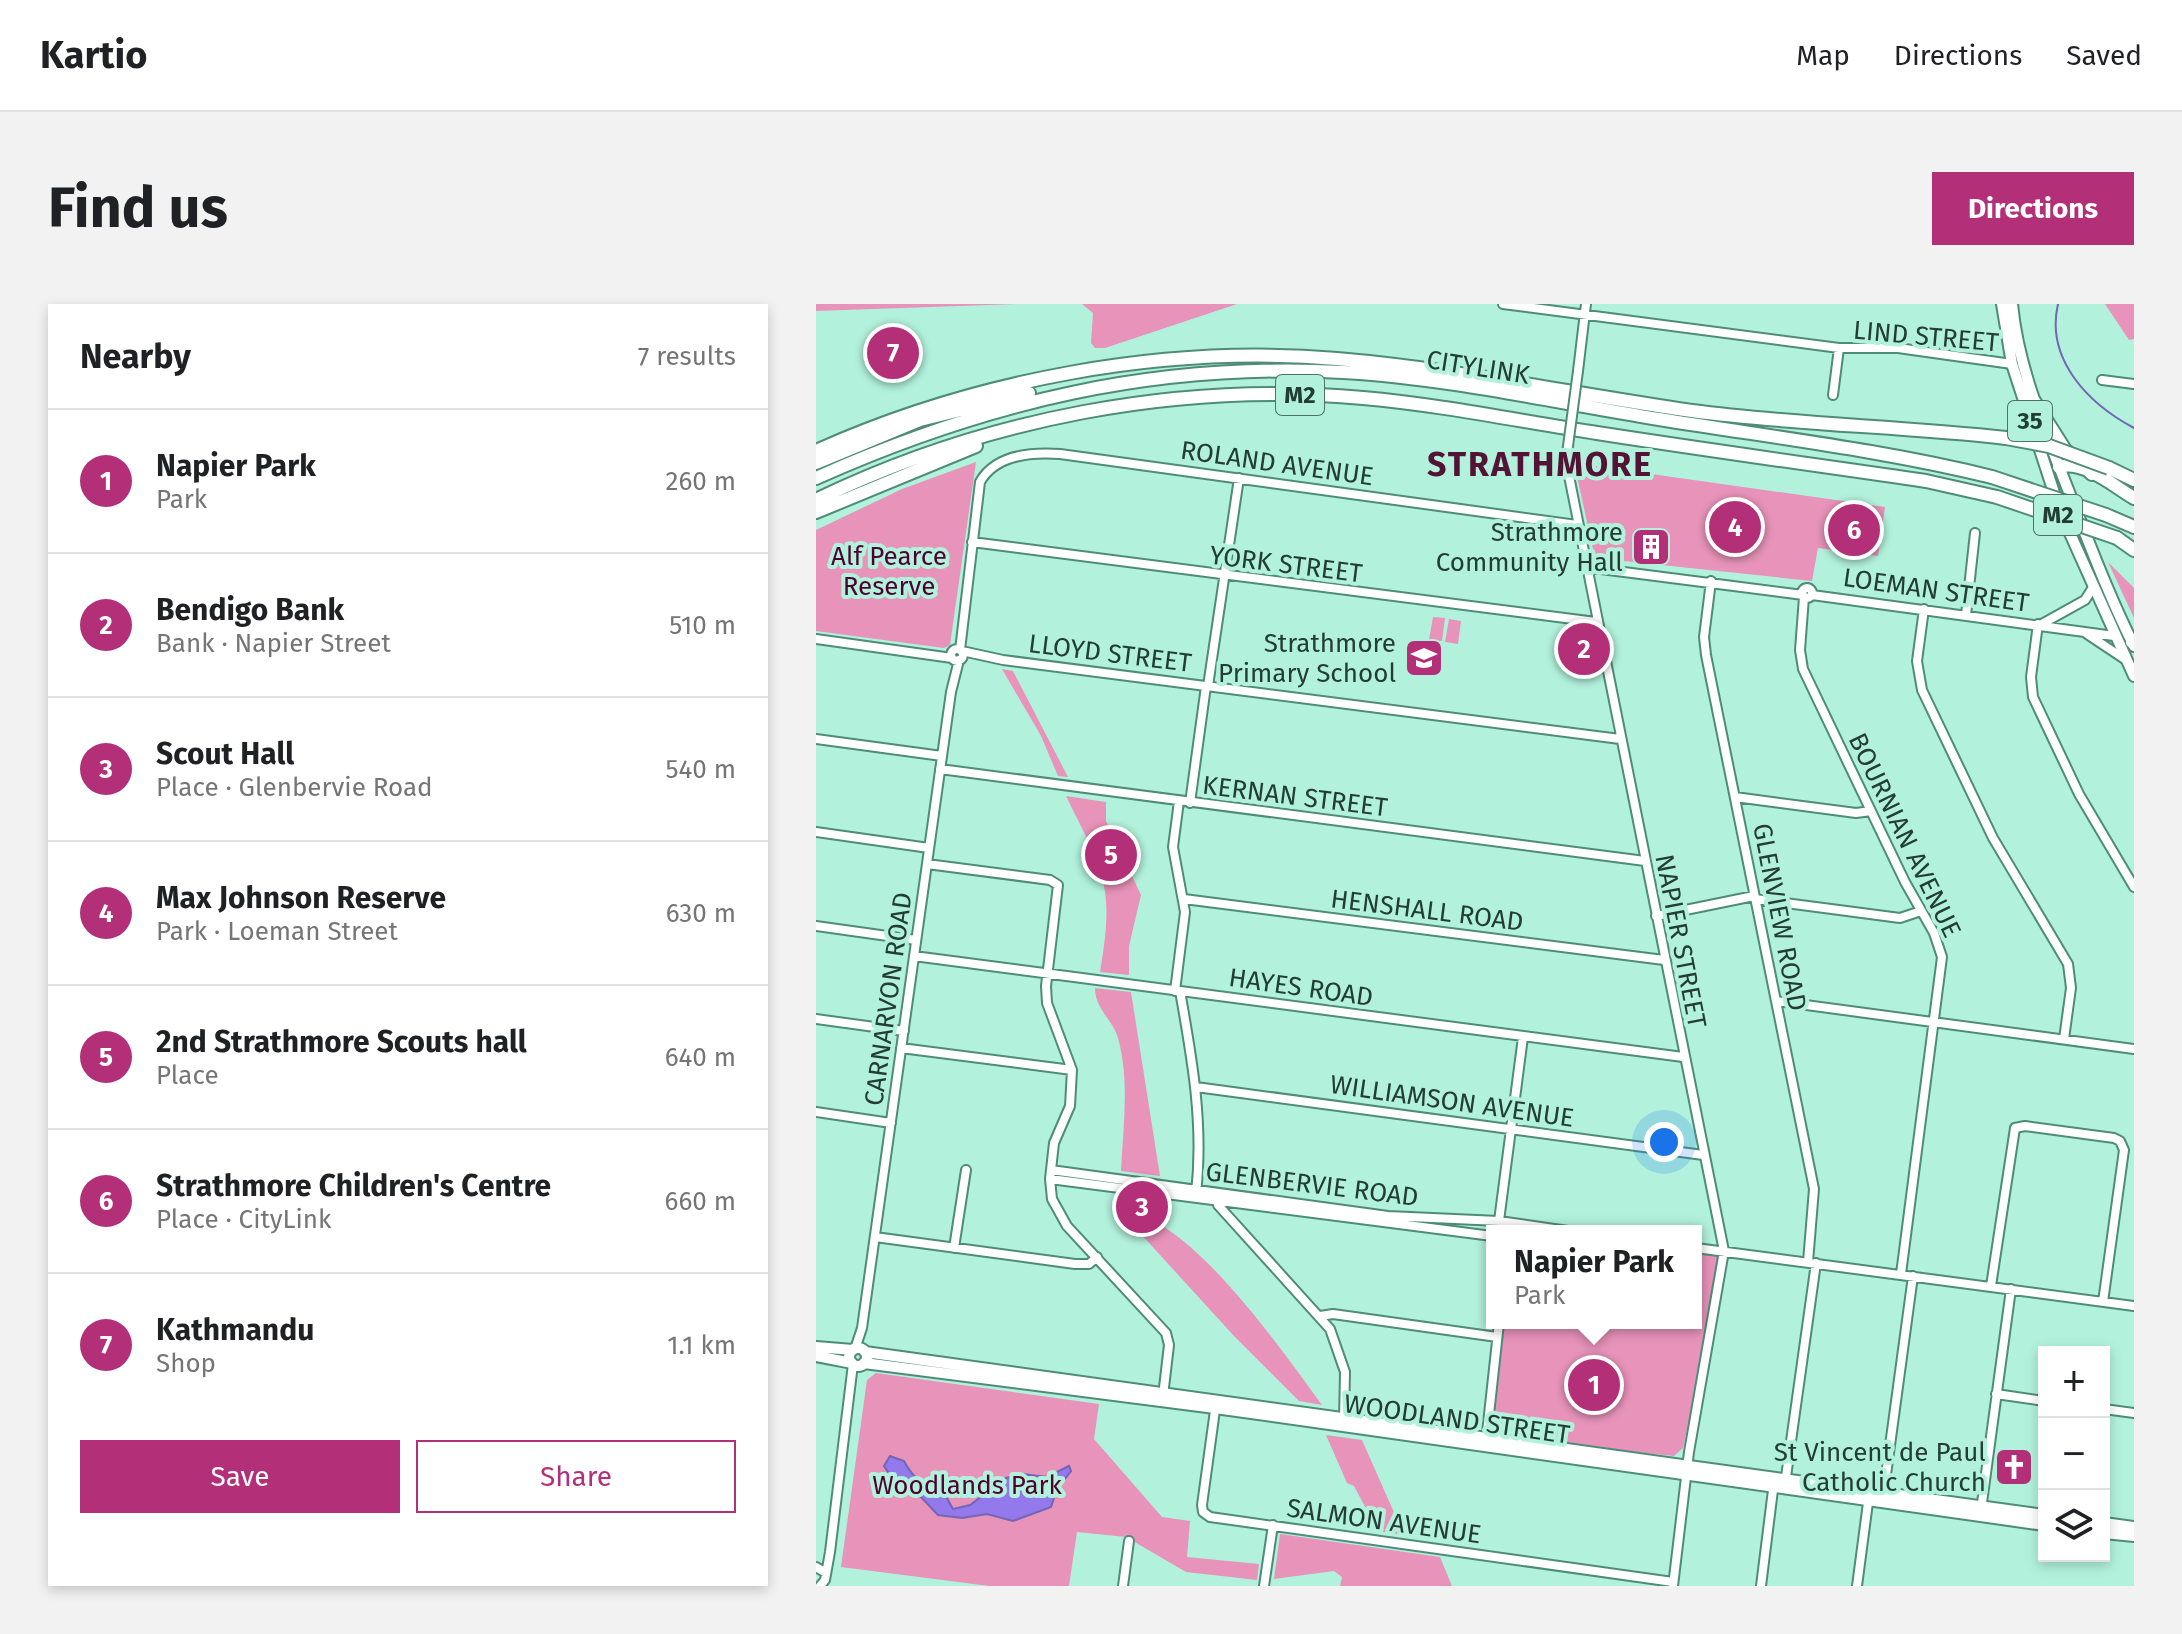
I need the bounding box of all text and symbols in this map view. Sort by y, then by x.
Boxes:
text: Kartio [40,32,147,78]
text: Map [1796,39,1850,72]
text: Directions [1894,39,2022,72]
text: Saved [2066,39,2142,72]
button: Directions [1932,172,2134,245]
text: Find us [48,175,228,242]
street label: LIND STREET [1852,315,2001,358]
pin: 7 [867,323,919,383]
text: Nearby [80,336,191,377]
text: 7 results [638,341,736,372]
street label: CITYLINK [1424,344,1532,391]
road number: M2 [1276,375,1324,415]
road number: 35 [2008,401,2052,441]
street label: ROLAND AVENUE [1178,435,1375,492]
district label: STRATHMORE [1427,444,1653,485]
text: Napier Park [156,448,316,484]
text: 1 [100,466,112,497]
text: 260 m [666,466,736,497]
text: Park [156,484,207,515]
road number: M2 [2034,495,2082,535]
pin: 4 [1709,497,1761,557]
pin: 6 [1828,500,1880,560]
place label: Strathmore Community Hall [1436,517,1623,578]
building icon: Strathmore Community Hall [1630,526,1672,568]
street label: YORK STREET [1208,540,1365,589]
park label: Alf Pearce Reserve [831,541,947,602]
street label: LOEMAN STREET [1841,562,2031,619]
text: Bendigo Bank [156,592,344,628]
text: 2 [99,610,113,641]
text: 510 m [669,610,736,641]
pin: 2 [1558,619,1610,679]
text: Bank · Napier Street [156,628,391,659]
street label: LLOYD STREET [1027,628,1194,679]
place label: Strathmore Primary School [1218,628,1396,689]
school or university icon: Strathmore Primary School [1403,637,1445,679]
street label: BOURNIAN AVENUE [1842,728,1967,942]
text: Scout Hall [156,736,294,772]
text: 3 [99,754,113,785]
text: 540 m [665,754,736,785]
street label: KERNAN STREET [1201,770,1390,823]
text: Place · Glenbervie Road [156,772,433,803]
street label: GLENVIEW ROAD [1746,821,1813,1013]
pin: 5 [1085,825,1137,885]
street label: NAPIER STREET [1649,852,1713,1031]
text: Max Johnson Reserve [156,880,446,916]
street label: HENSHALL ROAD [1329,883,1525,938]
street label: CARNARVON ROAD [858,890,919,1108]
text: 4 [99,898,113,929]
text: 630 m [666,898,736,929]
text: Park · Loeman Street [156,916,398,947]
street label: HAYES ROAD [1227,962,1375,1013]
text: 2nd Strathmore Scouts hall [156,1024,527,1060]
text: 5 [99,1042,113,1073]
text: 640 m [665,1042,736,1073]
text: Place [156,1060,219,1091]
street label: WILLIAMSON AVENUE [1328,1069,1576,1134]
your location [1644,1122,1684,1162]
street label: GLENBERVIE ROAD [1204,1156,1420,1213]
text: Strathmore Children's Centre [156,1168,551,1204]
pin: 3 [1116,1177,1168,1237]
text: 6 [99,1186,113,1217]
text: 660 m [665,1186,736,1217]
text: Place · CityLink [156,1204,331,1235]
popup [1486,1225,1702,1329]
text: Napier Park [1514,1244,1674,1280]
text: Park [1514,1280,1565,1311]
text: Kathmandu [156,1312,314,1348]
text: 7 [100,1330,112,1361]
text: 1.1 km [667,1330,736,1361]
map controls [2038,1346,2110,1562]
button: + [2038,1346,2110,1418]
text: Shop [156,1348,216,1379]
pin: 1 [1568,1355,1620,1415]
street label: WOODLAND STREET [1342,1388,1572,1451]
button: − [2038,1418,2110,1490]
place label: St Vincent de Paul Catholic Church [1774,1437,1986,1498]
button: Save [80,1440,400,1513]
button: Share [416,1440,736,1513]
church icon: St Vincent de Paul Catholic Church [1993,1446,2035,1488]
park label: Woodlands Park [872,1470,1063,1501]
button: layers [2038,1490,2110,1562]
street label: SALMON AVENUE [1285,1493,1483,1550]

